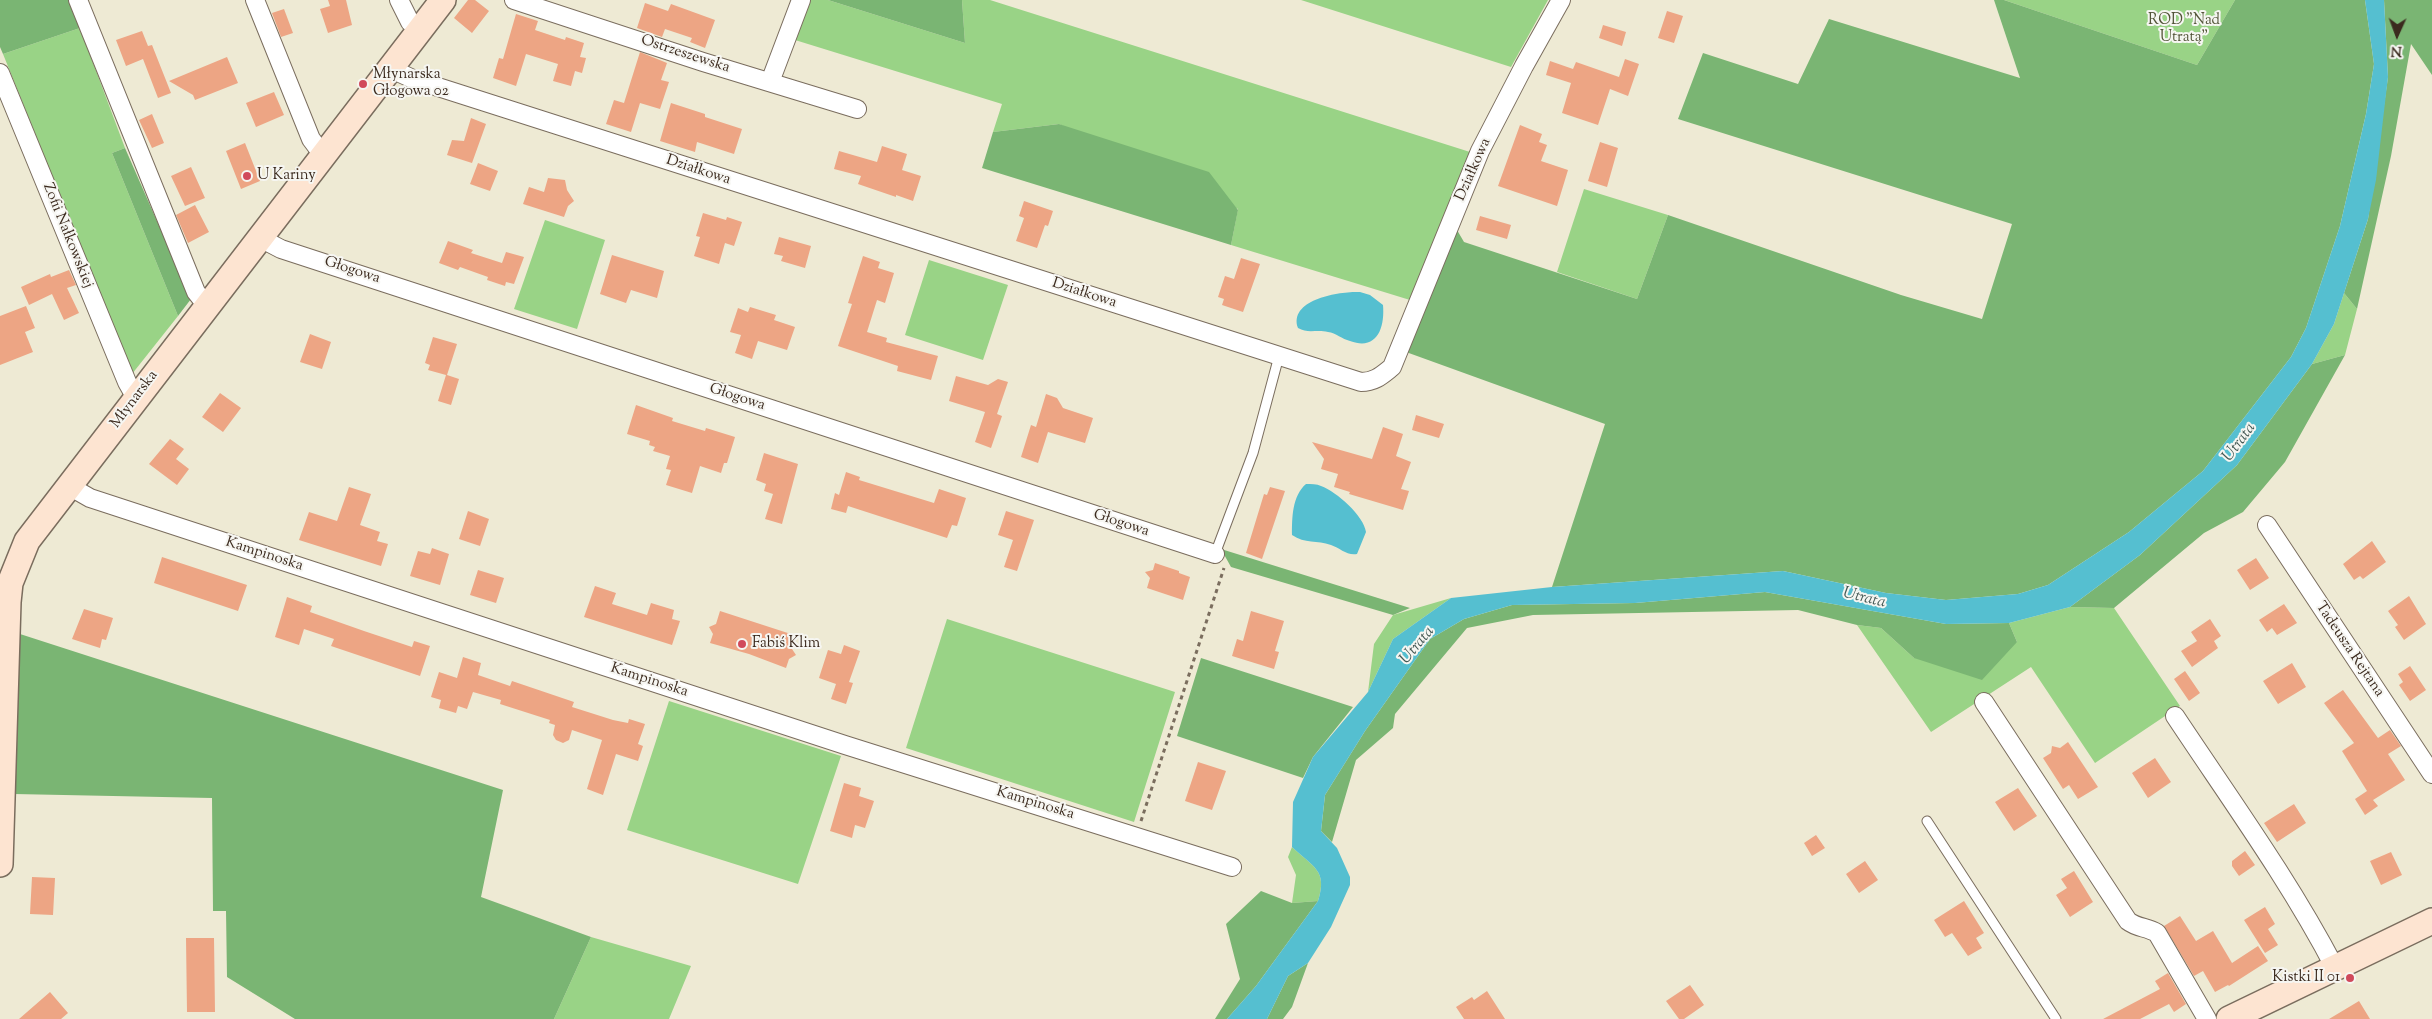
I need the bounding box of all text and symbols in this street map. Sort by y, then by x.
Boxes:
north arrow [2372,10,2422,60]
park label: ROD "Nad Utratą" [2148,12,2220,47]
street label: Ostrzeszewska [638,32,732,78]
text: N [2391,40,2402,60]
place label: Młynarska Głogowa 02 [373,66,449,101]
marker: Młynarska Głogowa 02 [357,78,369,90]
street label: Działkowa [1452,136,1496,204]
street label: Działkowa [663,152,733,190]
place label: U Kariny [257,167,316,185]
marker: U Kariny [241,170,253,182]
street label: Zofii Nałkowskiej [38,181,96,291]
street label: Głogowa [322,254,382,288]
street label: Działkowa [1049,275,1119,313]
street label: Młynarska [107,368,163,432]
street label: Głogowa [707,381,767,415]
water label: Utrata [2219,420,2261,466]
street label: Głogowa [1091,507,1151,541]
street label: Kampinoska [223,534,305,576]
water label: Utrata [1841,584,1887,614]
street label: Tadeusza Rejtana [2311,599,2387,701]
water label: Utrata [1397,623,1439,669]
place label: Fabiś Klim [752,635,820,653]
marker: Fabiś Klim [736,638,748,650]
street label: Kampinoska [608,660,690,702]
street label: Kampinoska [994,784,1076,824]
place label: Kistki II 01 [2272,969,2340,987]
marker: Kistki II 01 [2344,972,2356,984]

